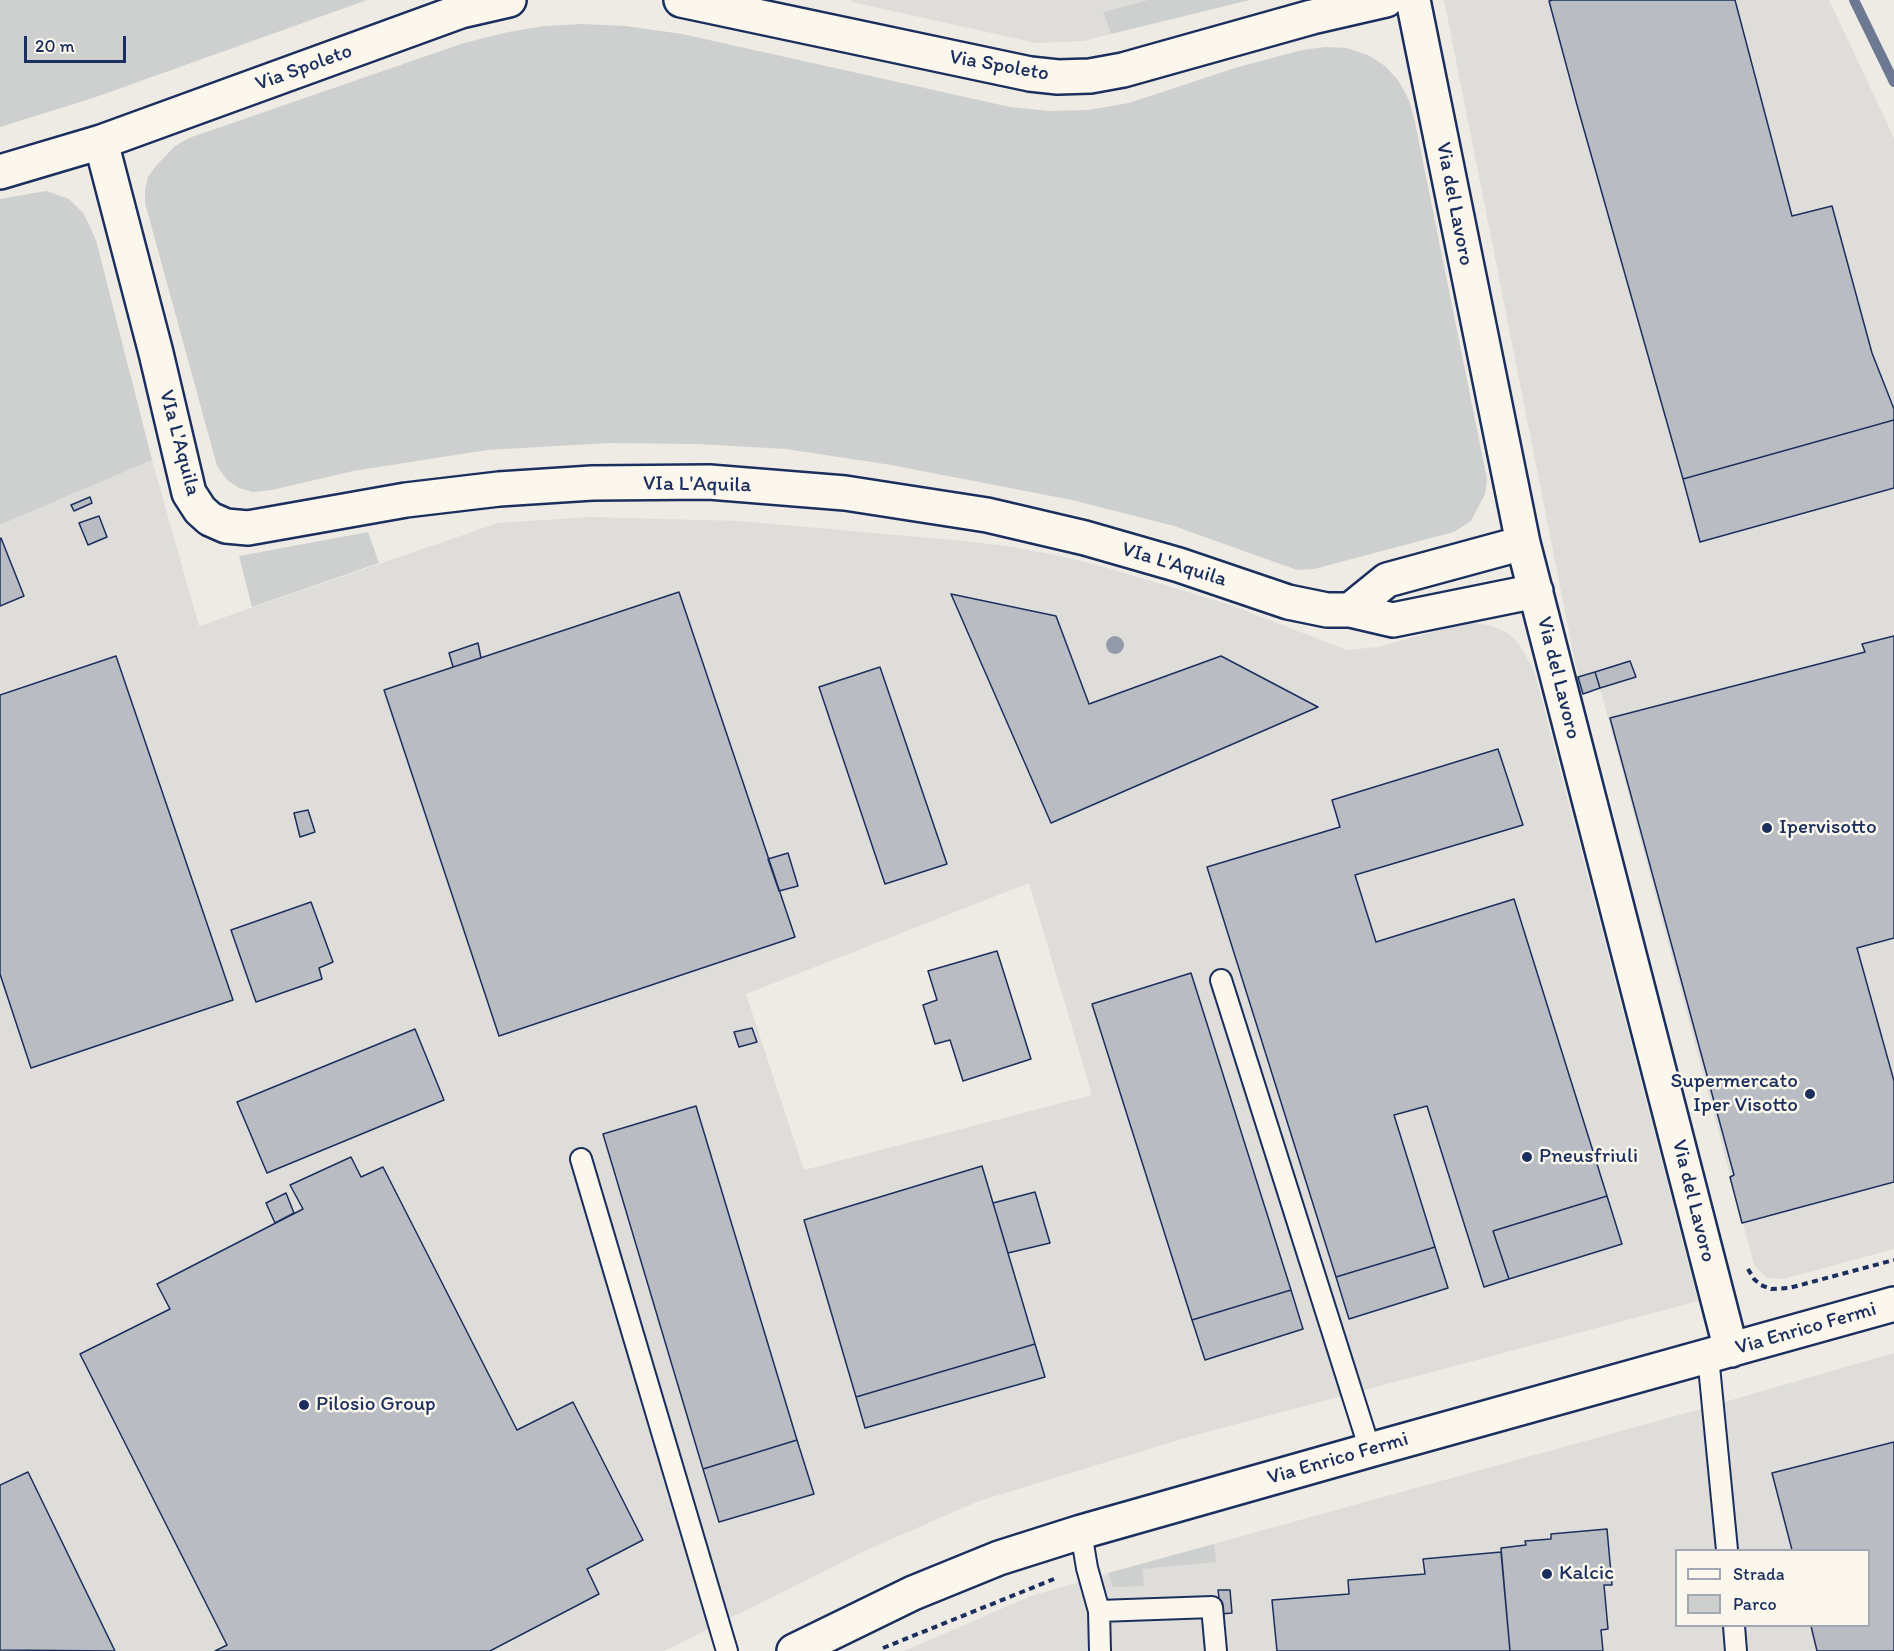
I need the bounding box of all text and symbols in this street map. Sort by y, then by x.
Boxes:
scale bar [27,24,129,62]
text: 20 m [35,35,75,57]
street label: Via Spoleto [252,39,356,97]
street label: Via Spoleto [947,45,1051,87]
street label: Via del Lavoro [1430,140,1478,268]
street label: VIa L'Aquila [153,387,205,499]
street label: VIa L'Aquila [643,471,751,499]
street label: VIa L'Aquila [1118,537,1230,593]
street label: Via del Lavoro [1531,614,1585,742]
place label: Ipervisotto [1779,815,1877,841]
marker: Ipervisotto [1760,821,1774,835]
place label: Supermercato Iper Visotto [1670,1069,1798,1119]
marker: Supermercato Iper Visotto [1803,1087,1817,1101]
street label: Via del Lavoro [1666,1137,1720,1265]
place label: Pneusfriuli [1539,1144,1638,1170]
marker: Pneusfriuli [1520,1150,1534,1164]
street label: Via Enrico Fermi [1733,1297,1879,1361]
place label: Pilosio Group [316,1392,436,1418]
marker: Pilosio Group [297,1398,311,1412]
street label: Via Enrico Fermi [1265,1427,1411,1491]
legend [1675,1549,1870,1627]
place label: Kalcic [1559,1561,1614,1587]
text: Strada [1733,1563,1785,1585]
marker: Kalcic [1540,1567,1554,1581]
text: Parco [1733,1593,1777,1615]

